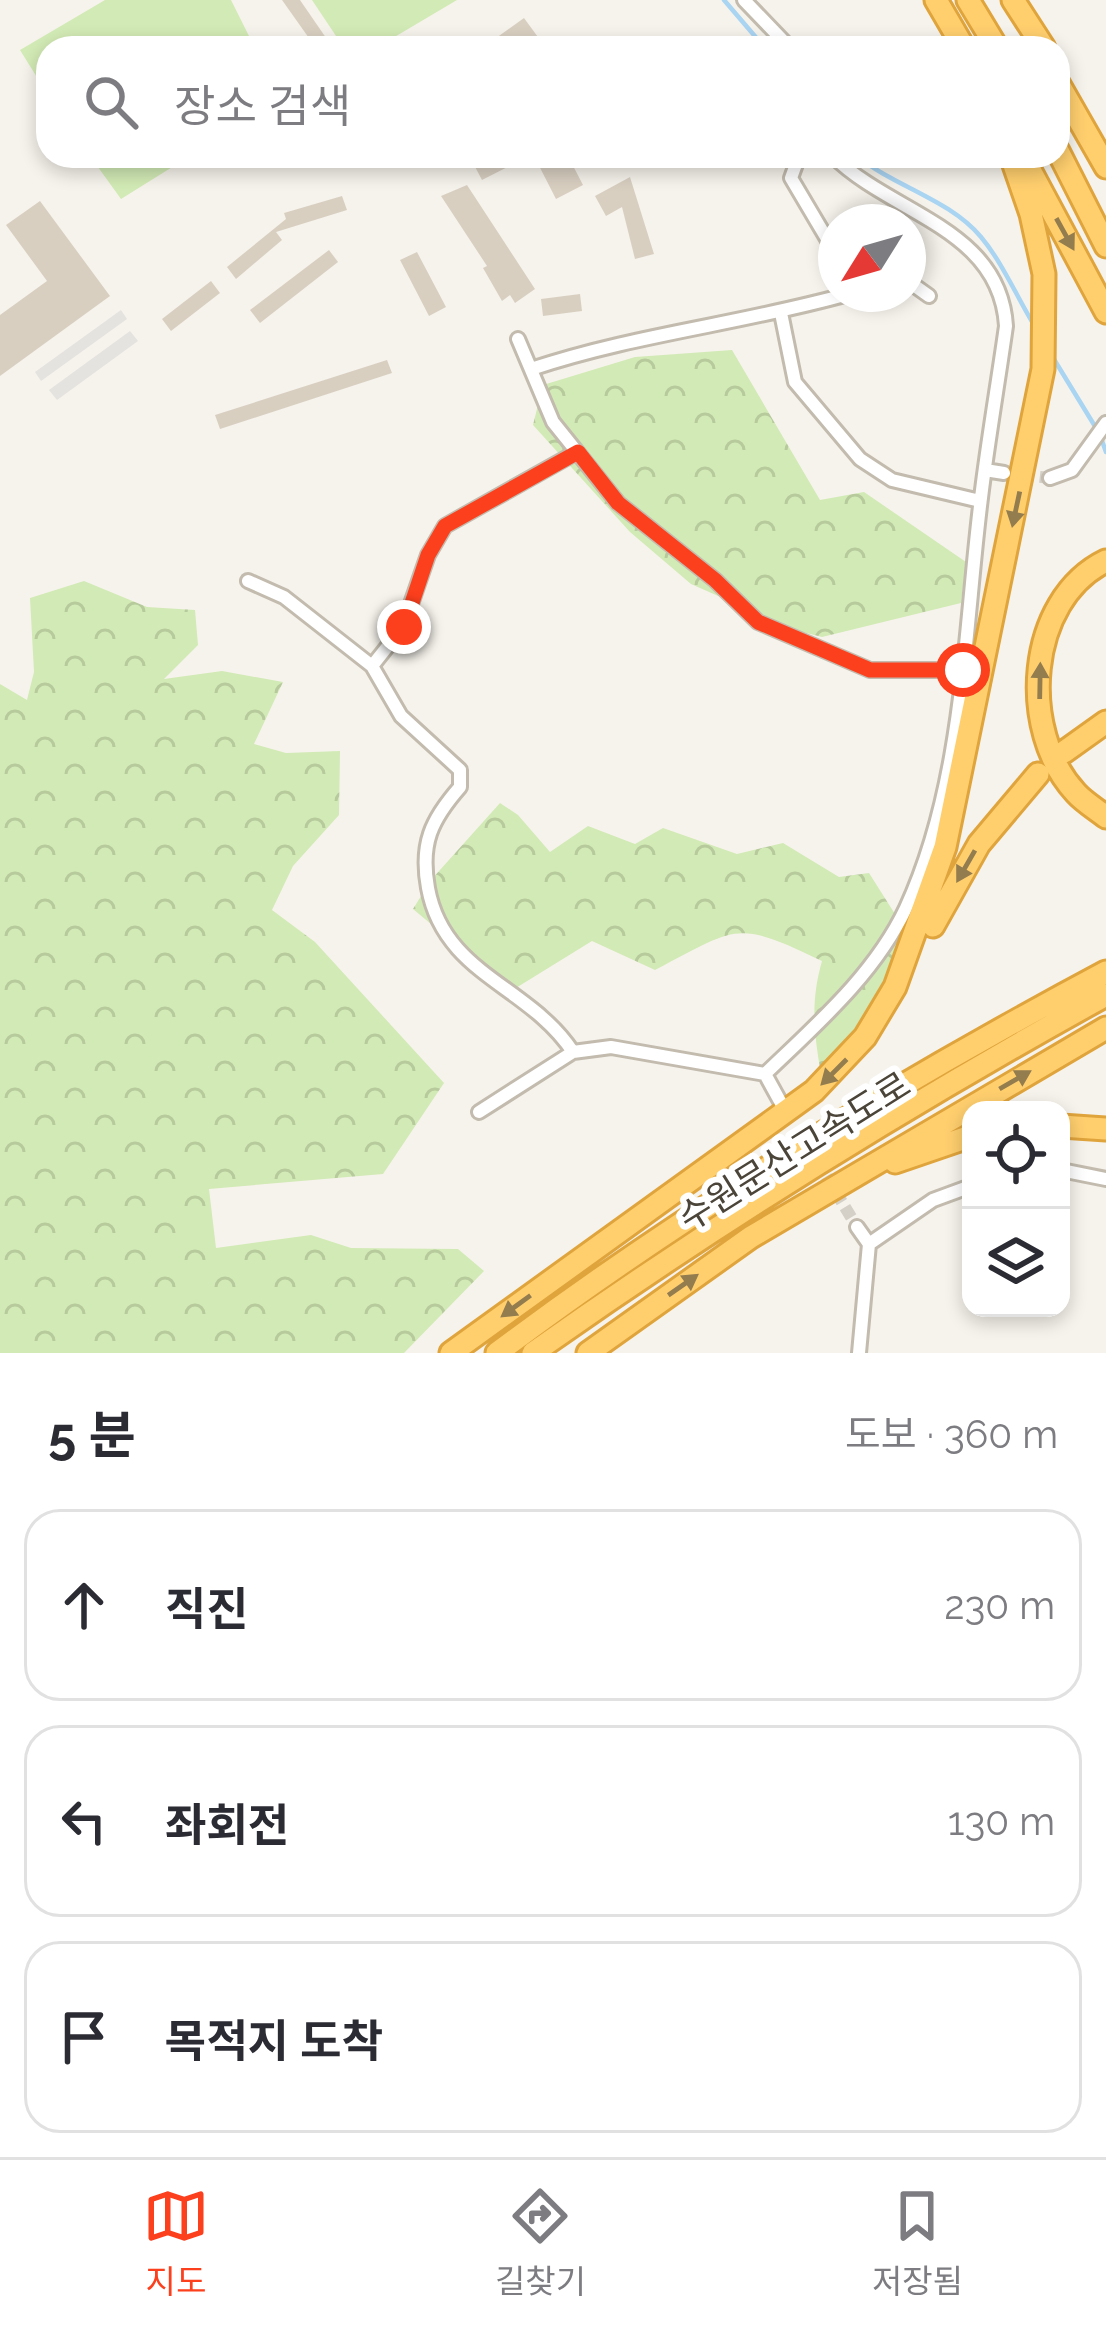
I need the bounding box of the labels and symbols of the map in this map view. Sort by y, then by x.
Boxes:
north arrow [818,204,926,312]
one-way arrow [1054,216,1075,251]
one-way arrow [1005,490,1024,528]
route end [377,600,431,654]
route start [936,643,990,697]
one-way arrow [1030,661,1050,699]
one-way arrow [956,849,977,883]
one-way arrow [820,1057,848,1086]
street label: 수원문산고속도로 [671,1063,917,1239]
one-way arrow [997,1070,1032,1091]
one-way arrow [667,1274,699,1297]
one-way arrow [500,1294,532,1318]

